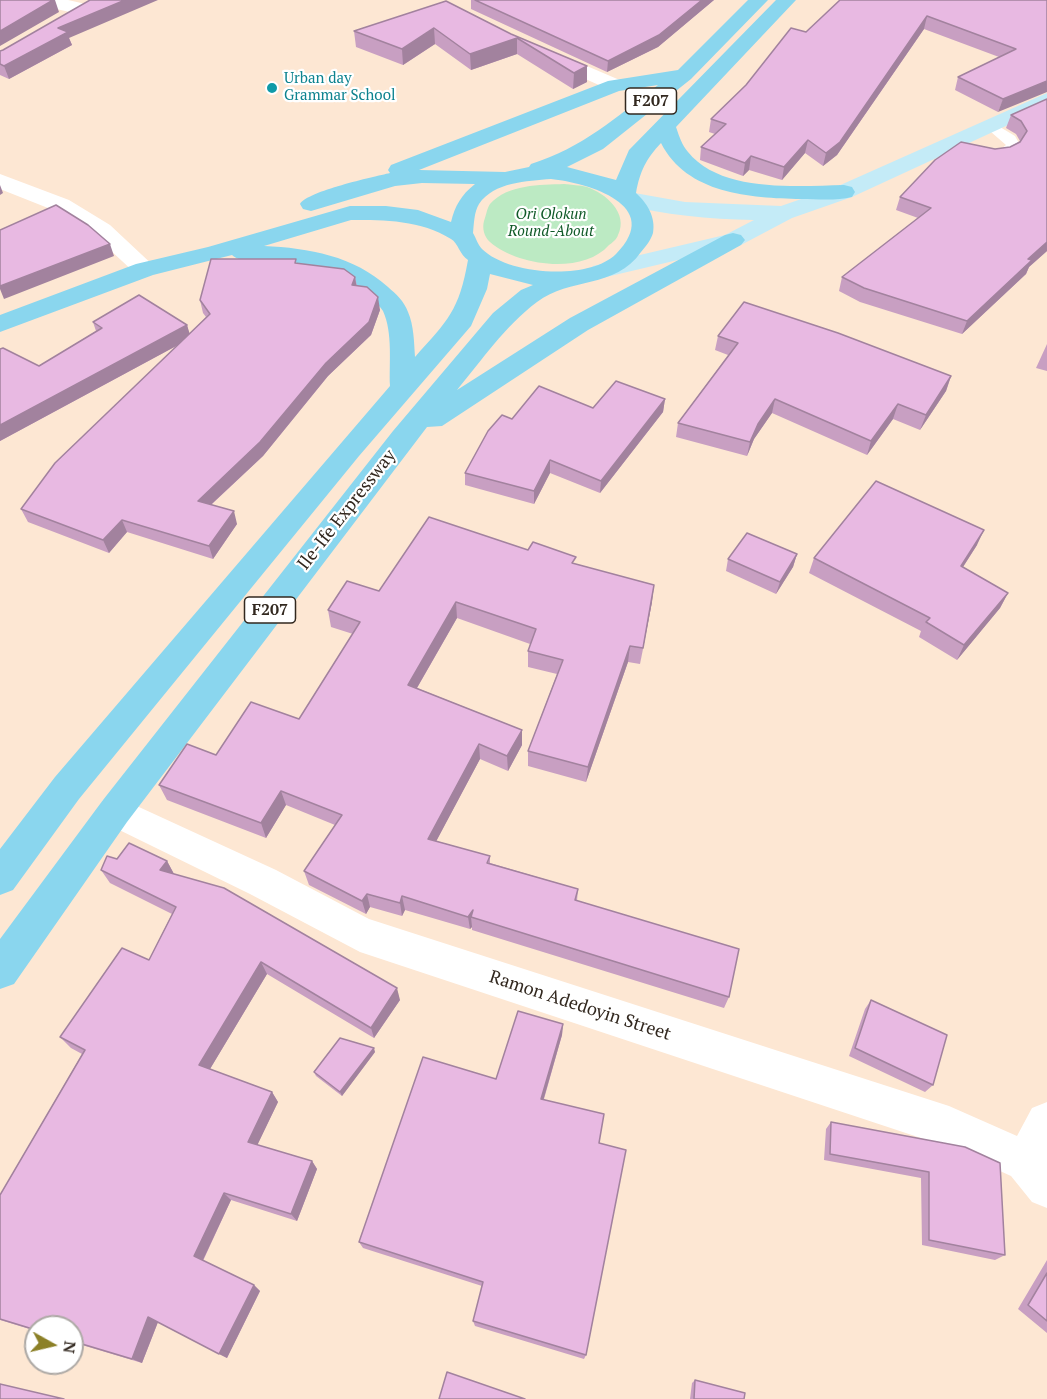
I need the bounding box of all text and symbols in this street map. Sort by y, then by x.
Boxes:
place label: Urban day Grammar School [284,70,395,105]
marker: Urban day Grammar School [265,81,279,95]
road number: F207 [626,88,676,114]
park label: Ori Olokun Round-About [508,206,594,241]
street label: Ile-Ife Expressway [293,445,401,575]
road number: F207 [244,597,296,623]
street label: Ramon Adedoyin Street [486,966,674,1046]
north arrow [24,1315,84,1375]
text: N [58,1340,82,1355]

